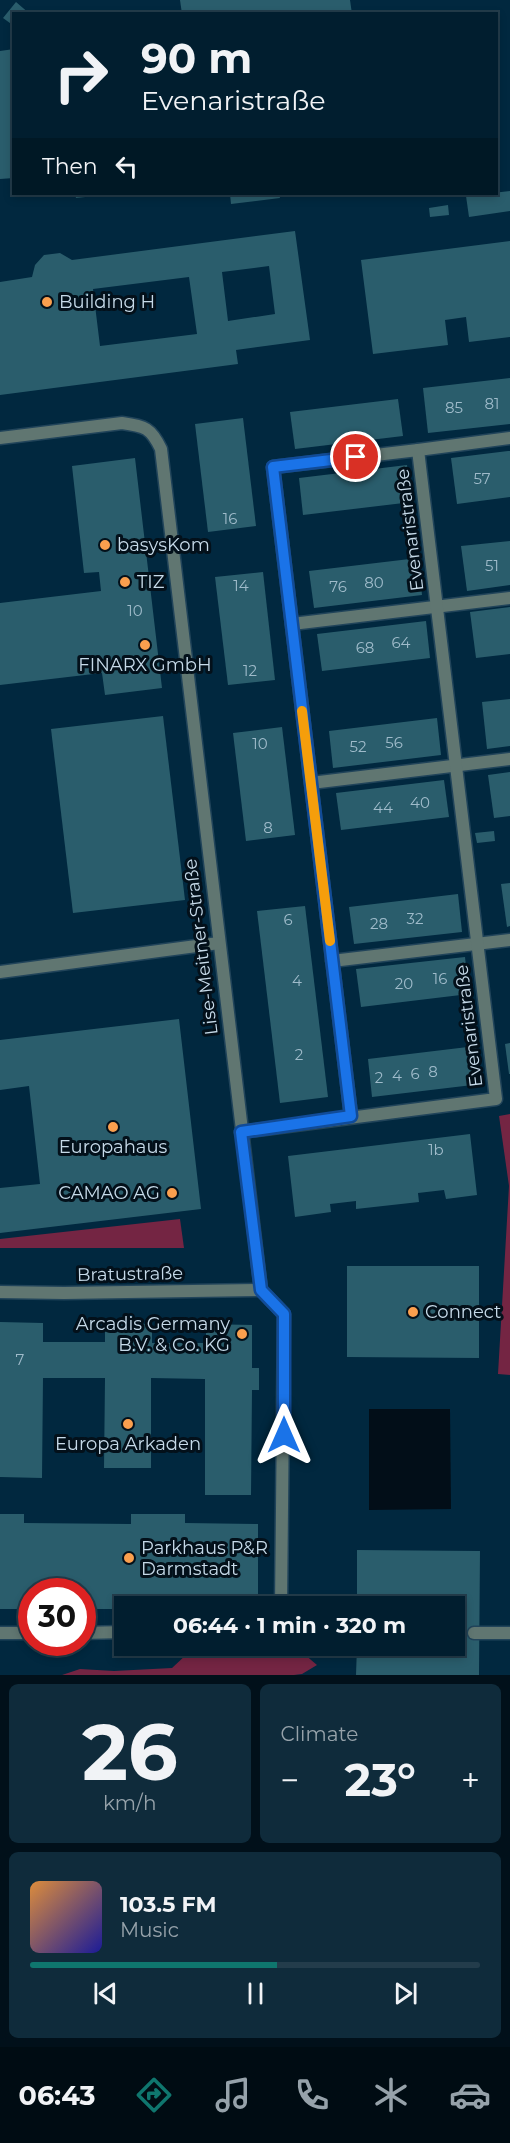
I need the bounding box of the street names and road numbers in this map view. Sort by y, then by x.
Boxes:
street label: Evenaristraße [392,467,428,592]
street label: Lise-Meitner-Straße [179,858,223,1036]
street label: Evenaristraße [451,963,487,1088]
street label: Bratustraße [77,1262,183,1286]

